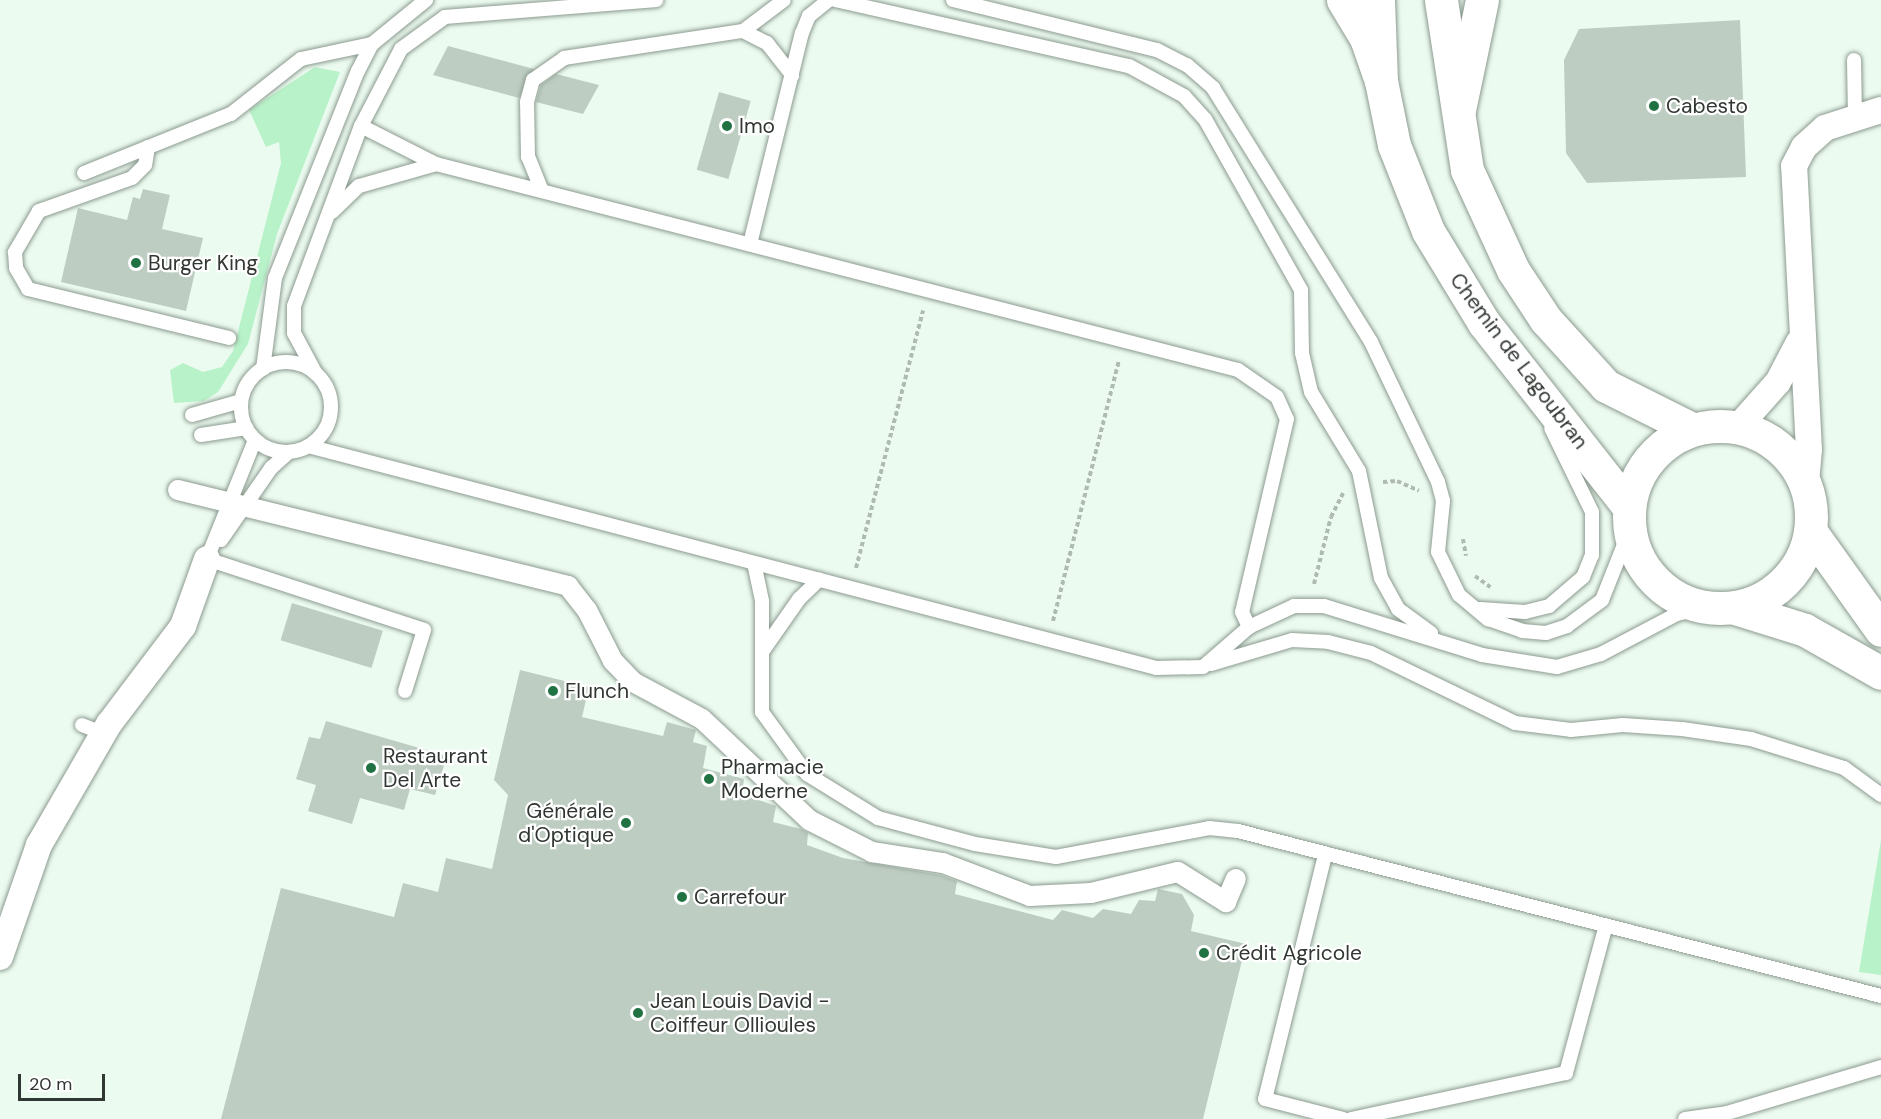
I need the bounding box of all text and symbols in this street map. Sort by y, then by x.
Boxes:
place label: Cabesto [1666,93,1748,119]
marker: Cabesto [1647,99,1661,113]
place label: Imo [739,113,775,139]
marker: Imo [720,119,734,133]
place label: Burger King [148,250,258,276]
marker: Burger King [129,256,143,270]
street label: Chemin de Lagoubran [1445,268,1593,454]
place label: Flunch [565,678,629,704]
marker: Flunch [546,684,560,698]
place label: Restaurant Del Arte [383,743,488,793]
place label: Pharmacie Moderne [721,754,824,804]
marker: Restaurant Del Arte [364,761,378,775]
marker: Pharmacie Moderne [702,772,716,786]
place label: Générale d'Optique [518,798,614,848]
marker: Générale d'Optique [619,816,633,830]
place label: Carrefour [694,884,787,910]
marker: Carrefour [675,890,689,904]
place label: Crédit Agricole [1216,940,1362,966]
marker: Crédit Agricole [1197,946,1211,960]
place label: Jean Louis David - Coiffeur Ollioules [650,988,829,1038]
marker: Jean Louis David - Coiffeur Ollioules [631,1006,645,1020]
scale bar [21,1062,108,1100]
text: 20 m [29,1072,72,1096]

